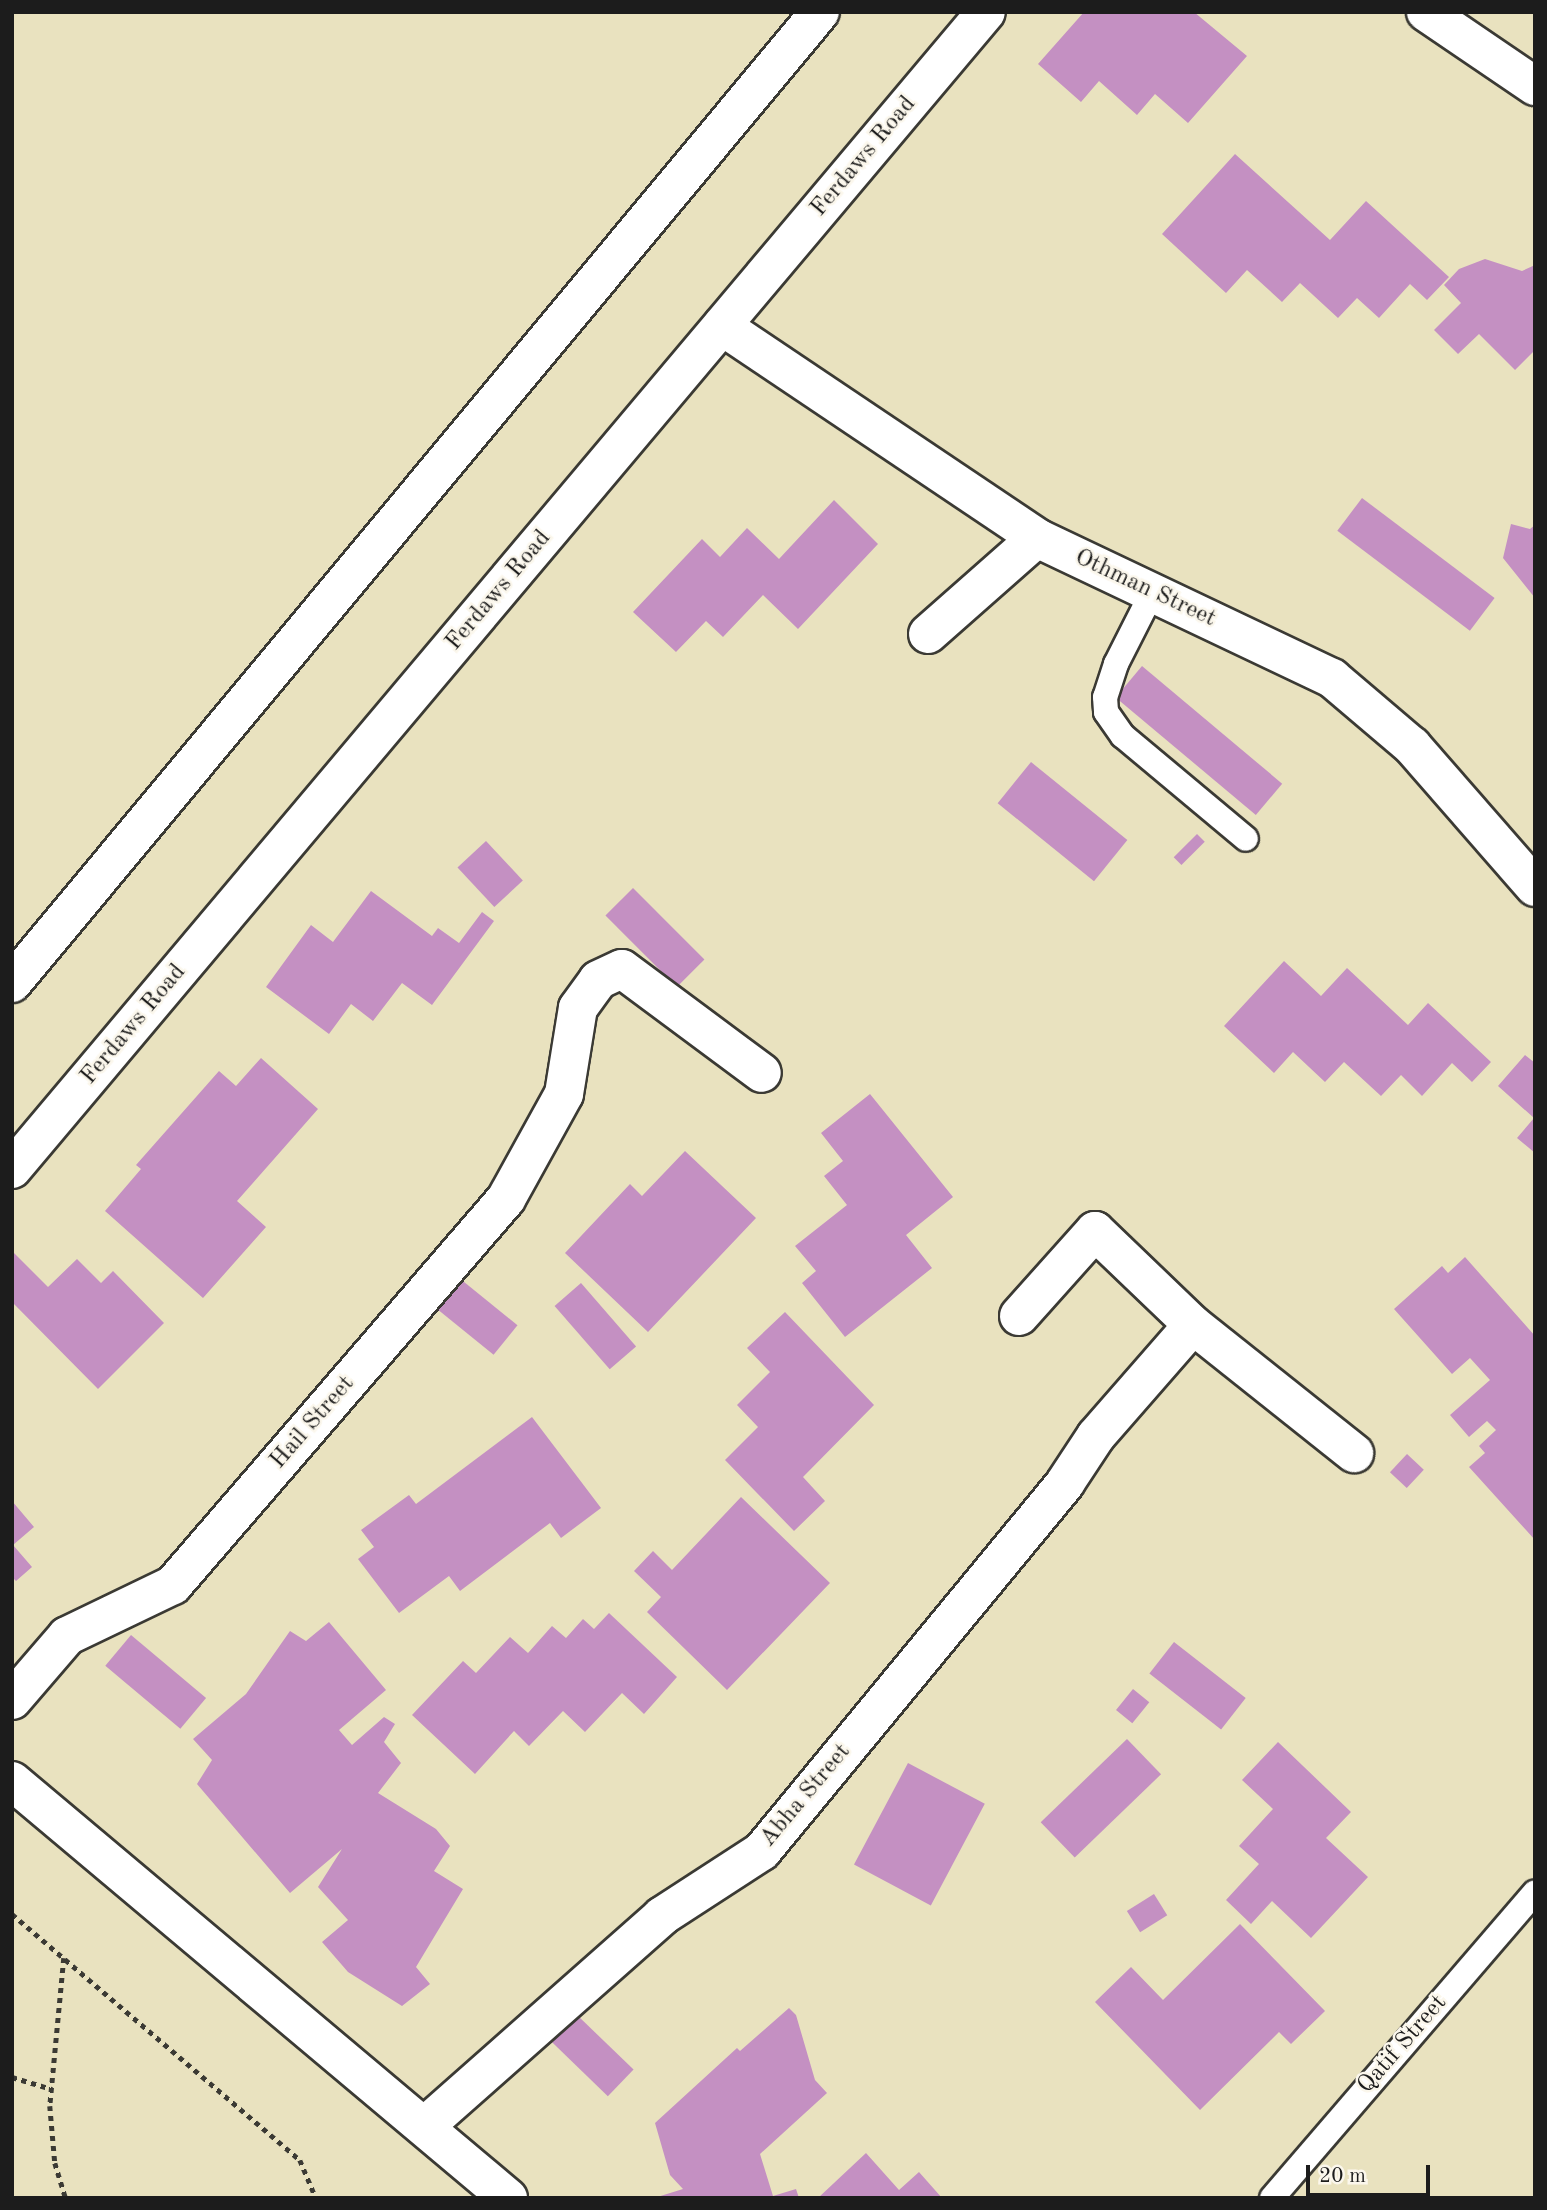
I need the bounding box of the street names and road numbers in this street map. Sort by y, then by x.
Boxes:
street label: Ferdaws Road [805,91,923,223]
street label: Ferdaws Road [440,525,558,657]
street label: Othman Street [1070,544,1220,634]
street label: Ferdaws Road [75,959,193,1091]
street label: Hail Street [265,1371,361,1475]
street label: Abha Street [755,1739,857,1853]
street label: Qatif Street [1352,1990,1454,2100]

